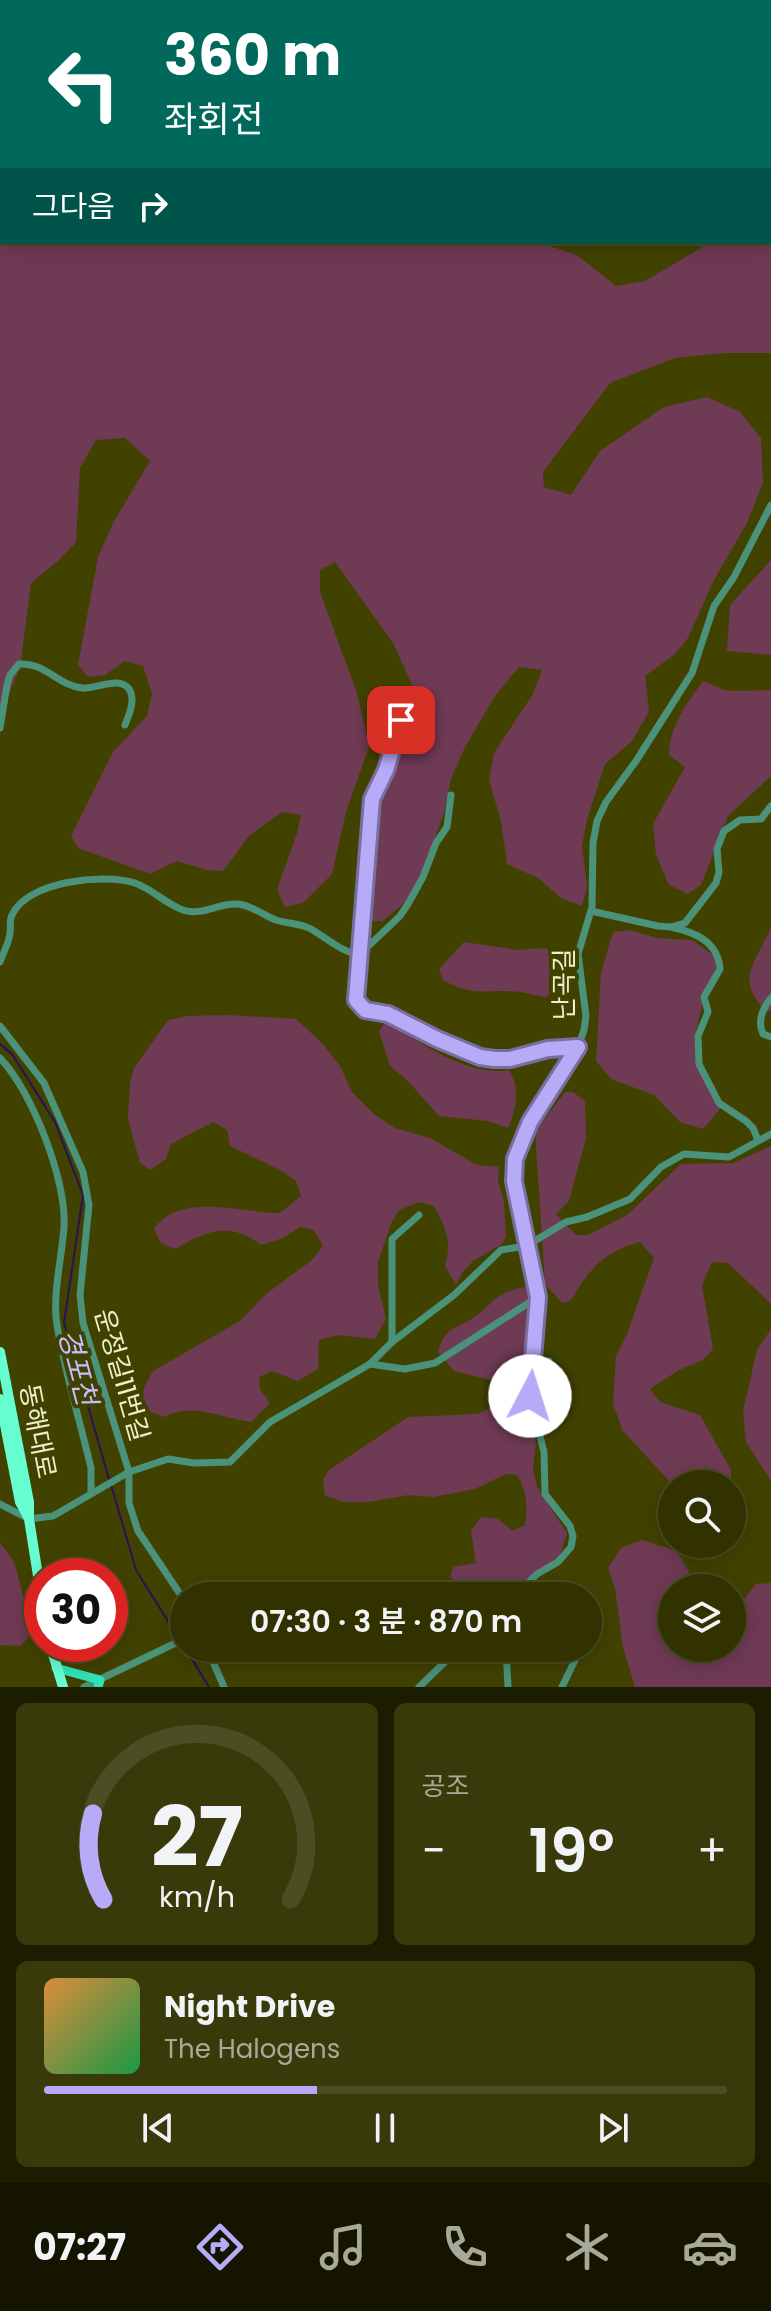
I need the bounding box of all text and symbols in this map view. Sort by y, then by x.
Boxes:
text: 360 m [164,16,341,95]
icon: left [32,32,136,136]
text: 좌회전 [164,94,263,145]
icon: right [131,184,175,228]
text: 그다음 [32,185,115,228]
pin [367,686,435,754]
icon: arrive [379,698,423,742]
street label: 난곡길 [546,948,582,1020]
street label: 운정길11번길 [86,1305,158,1445]
water label: 경포천 [49,1325,107,1413]
position arrow [488,1354,572,1438]
street label: 동해대로 [11,1381,65,1481]
map controls [658,1470,746,1662]
button: search [658,1470,746,1558]
speed limit sign: 30 [24,1558,128,1662]
button: layers [658,1574,746,1662]
text: 07:30 · 3 분 · 870 m [250,1600,522,1643]
text: 공조 [422,1768,469,1804]
text: 27 [151,1779,243,1895]
text: 19° [528,1809,614,1893]
text: − [422,1820,446,1881]
text: + [697,1820,727,1881]
text: km/h [159,1877,235,1917]
text: Night Drive [164,1985,335,2028]
text: The Halogens [164,2031,340,2067]
icon: previous [136,2106,180,2150]
icon: pause [363,2106,407,2150]
icon: next [591,2106,635,2150]
icon: directions [192,2219,248,2275]
icon: music [315,2219,371,2275]
icon: phone [437,2219,493,2275]
icon: climate [559,2219,615,2275]
icon: car [682,2219,738,2275]
text: 07:27 [33,2222,126,2273]

